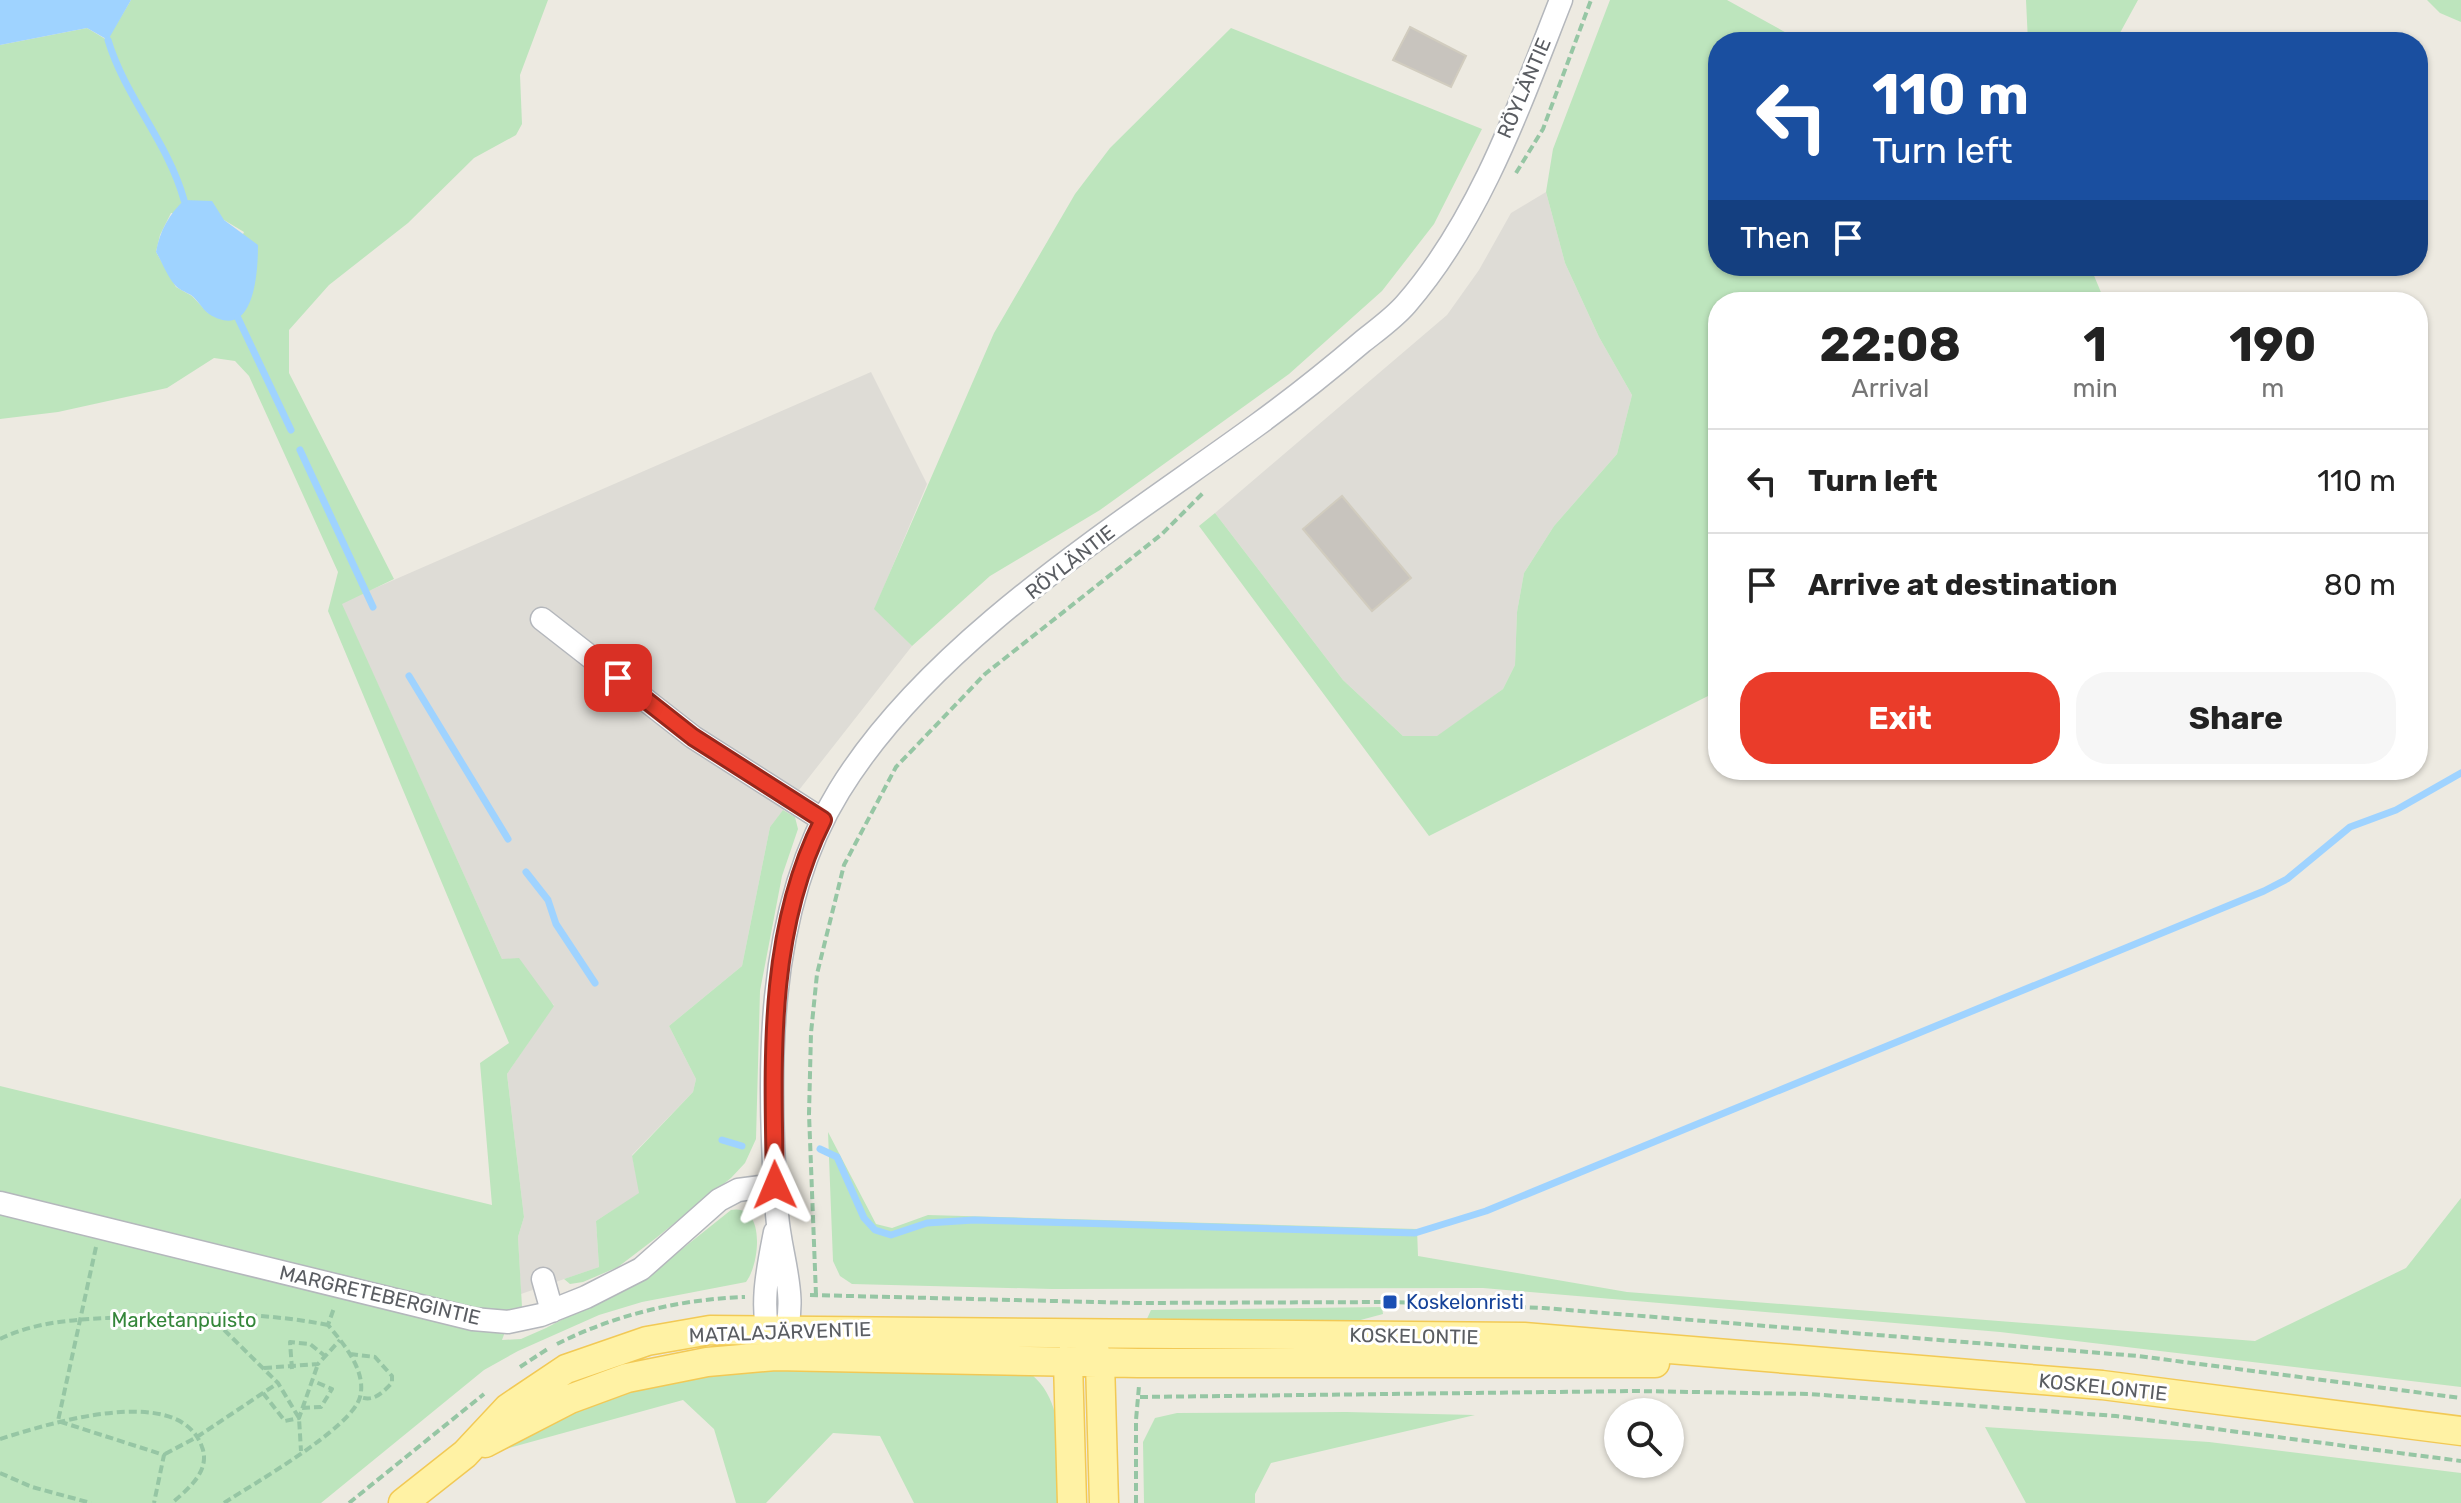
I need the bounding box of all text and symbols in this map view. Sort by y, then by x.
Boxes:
street label: RÖYLÄNTIE [1492,34,1556,142]
text: 110 m [1872,62,2029,128]
icon: left [1740,64,1844,168]
text: Turn left [1872,129,2013,172]
icon: arrive [1826,216,1870,260]
text: Then [1740,220,1810,256]
text: 22:08 [1820,316,1961,373]
text: 1 [2083,316,2107,373]
text: 190 [2229,316,2317,373]
text: Arrival [1851,373,1929,404]
text: min [2073,373,2118,404]
text: m [2261,373,2284,404]
icon: left [1740,459,1784,503]
text: Turn left [1808,463,1938,499]
text: 110 m [2317,463,2396,499]
street label: RÖYLÄNTIE [1021,520,1119,604]
icon: arrive [1740,563,1784,607]
text: Arrive at destination [1808,567,2118,603]
text: 80 m [2324,567,2396,603]
pin [584,644,652,712]
icon: arrive [596,656,640,700]
button: Exit [1740,672,2060,764]
button: Share [2076,672,2396,764]
position arrow [733,1143,817,1227]
street label: MARGRETEBERGINTIE [277,1260,483,1330]
place label: Koskelonristi [1406,1290,1524,1314]
marker: Koskelonristi [1381,1293,1399,1311]
park label: Marketanpuisto [112,1308,256,1332]
street label: MATALAJÄRVENTIE [688,1317,872,1347]
street label: KOSKELONTIE [1349,1323,1479,1349]
street label: KOSKELONTIE [2038,1368,2168,1406]
map controls [1604,1398,1684,1478]
button: search [1604,1398,1684,1478]

